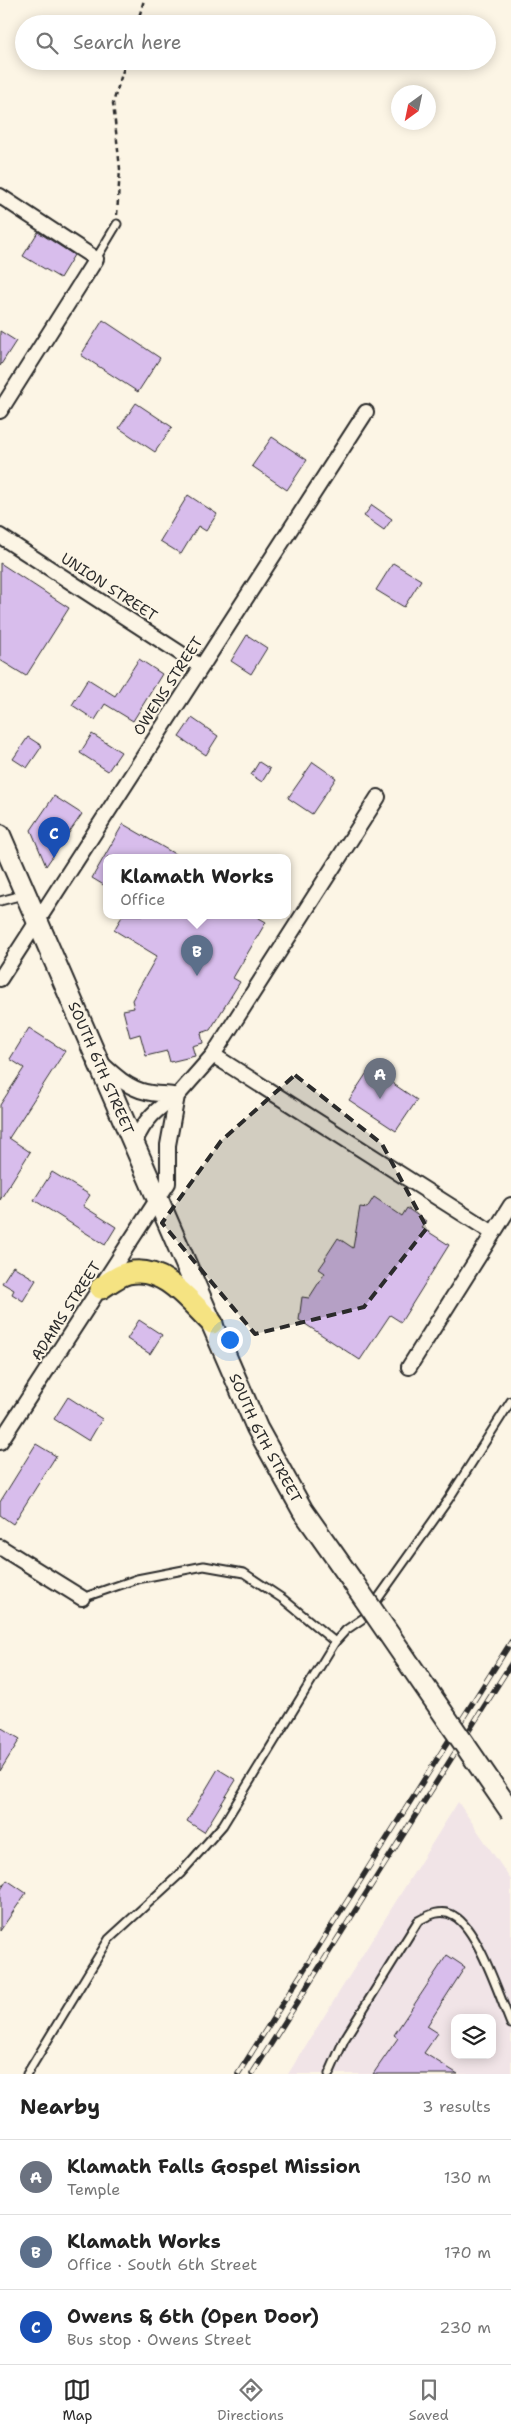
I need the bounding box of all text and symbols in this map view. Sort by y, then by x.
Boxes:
search box [15,15,496,70]
icon: search [33,29,61,57]
text: Search here [73,30,182,55]
north arrow [391,85,436,130]
street label: UNION STREET [57,548,161,626]
street label: OWENS STREET [129,633,207,739]
pin: C [38,817,70,858]
popup [103,854,291,919]
text: Klamath Works [120,864,274,889]
text: Office [120,889,165,910]
pin: B [181,935,213,976]
street label: SOUTH 6TH STREET [63,999,139,1137]
pin: A [364,1058,396,1099]
street label: ADAMS STREET [27,1258,105,1364]
your location [217,1327,243,1353]
street label: SOUTH 6TH STREET [225,1370,306,1506]
map controls [451,2014,496,2059]
button: layers [451,2014,496,2059]
text: Nearby [20,2093,100,2121]
text: 3 results [422,2096,491,2117]
text: Klamath Falls Gospel Mission [67,2154,360,2179]
text: A [30,2167,42,2188]
text: 130 m [444,2167,491,2188]
text: Temple [67,2179,120,2200]
text: Klamath Works [67,2229,221,2254]
text: B [31,2242,41,2263]
text: 170 m [444,2242,491,2263]
text: Office · South 6th Street [67,2254,257,2275]
text: Owens & 6th (Open Door) [67,2304,319,2329]
text: C [31,2317,41,2338]
text: 230 m [439,2317,491,2338]
text: Bus stop · Owens Street [67,2329,251,2350]
tab: Map [62,2376,92,2424]
tab: Directions [217,2376,284,2424]
tab: Saved [409,2376,449,2424]

